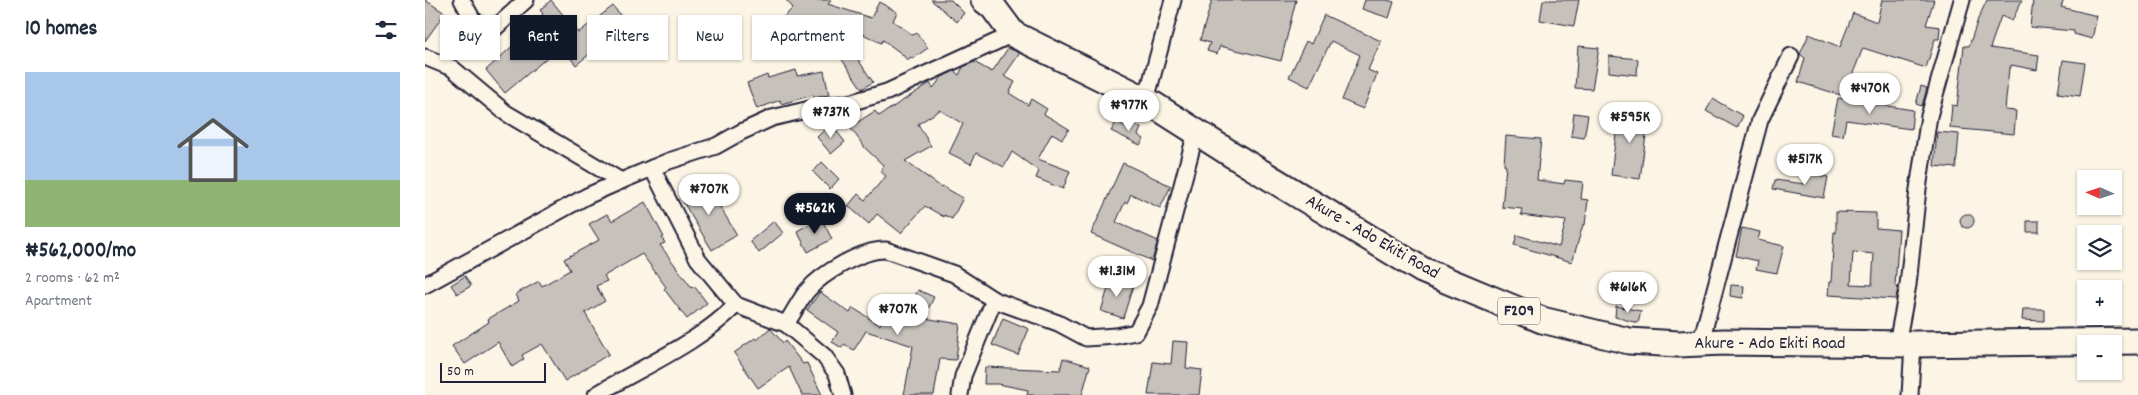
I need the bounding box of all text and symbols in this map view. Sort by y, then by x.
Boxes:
text: 10 homes [25,15,97,45]
chip: Buy [440,15,500,60]
chip: Rent [510,15,577,60]
chip: Filters [587,15,668,60]
chip: New [678,15,742,60]
chip: Apartment [752,15,863,60]
icon: filters [372,16,400,44]
pin: ₦470K [1835,72,1905,115]
text: ₦470K [1850,77,1890,100]
pin: ₦977K [1094,90,1164,132]
text: ₦977K [1110,94,1148,117]
pin: ₦737K [796,96,866,139]
text: ₦737K [812,101,850,124]
pin: ₦595K [1595,102,1665,144]
icon: home [168,105,258,195]
text: ₦595K [1610,106,1650,129]
pin: ₦517K [1770,144,1840,186]
text: ₦517K [1788,148,1822,171]
north arrow [2077,170,2123,215]
map controls [2077,170,2122,380]
pin: ₦707K [674,174,744,216]
text: ₦707K [690,178,728,201]
street label: Akure - Ado Ekiti Road [1300,189,1444,287]
pin: ₦562K [780,192,850,235]
text: ₦562K [795,197,835,220]
button: layers [2077,225,2122,270]
text: ₦562,000/mo [25,237,136,267]
pin: ₦1.31M [1076,256,1158,298]
text: ₦1.31M [1099,260,1135,283]
text: 2 rooms · 62 m² [25,267,120,290]
pin: ₦616K [1593,272,1663,314]
text: ₦616K [1609,276,1647,299]
button: + [2077,280,2122,325]
text: Apartment [25,290,92,313]
pin: ₦707K [863,294,933,336]
text: ₦707K [879,298,917,321]
road number: F209 [1498,298,1540,324]
street label: Akure - Ado Ekiti Road [1695,332,1845,357]
button: − [2077,335,2122,380]
scale bar [440,360,546,383]
text: 50 m [447,362,474,382]

